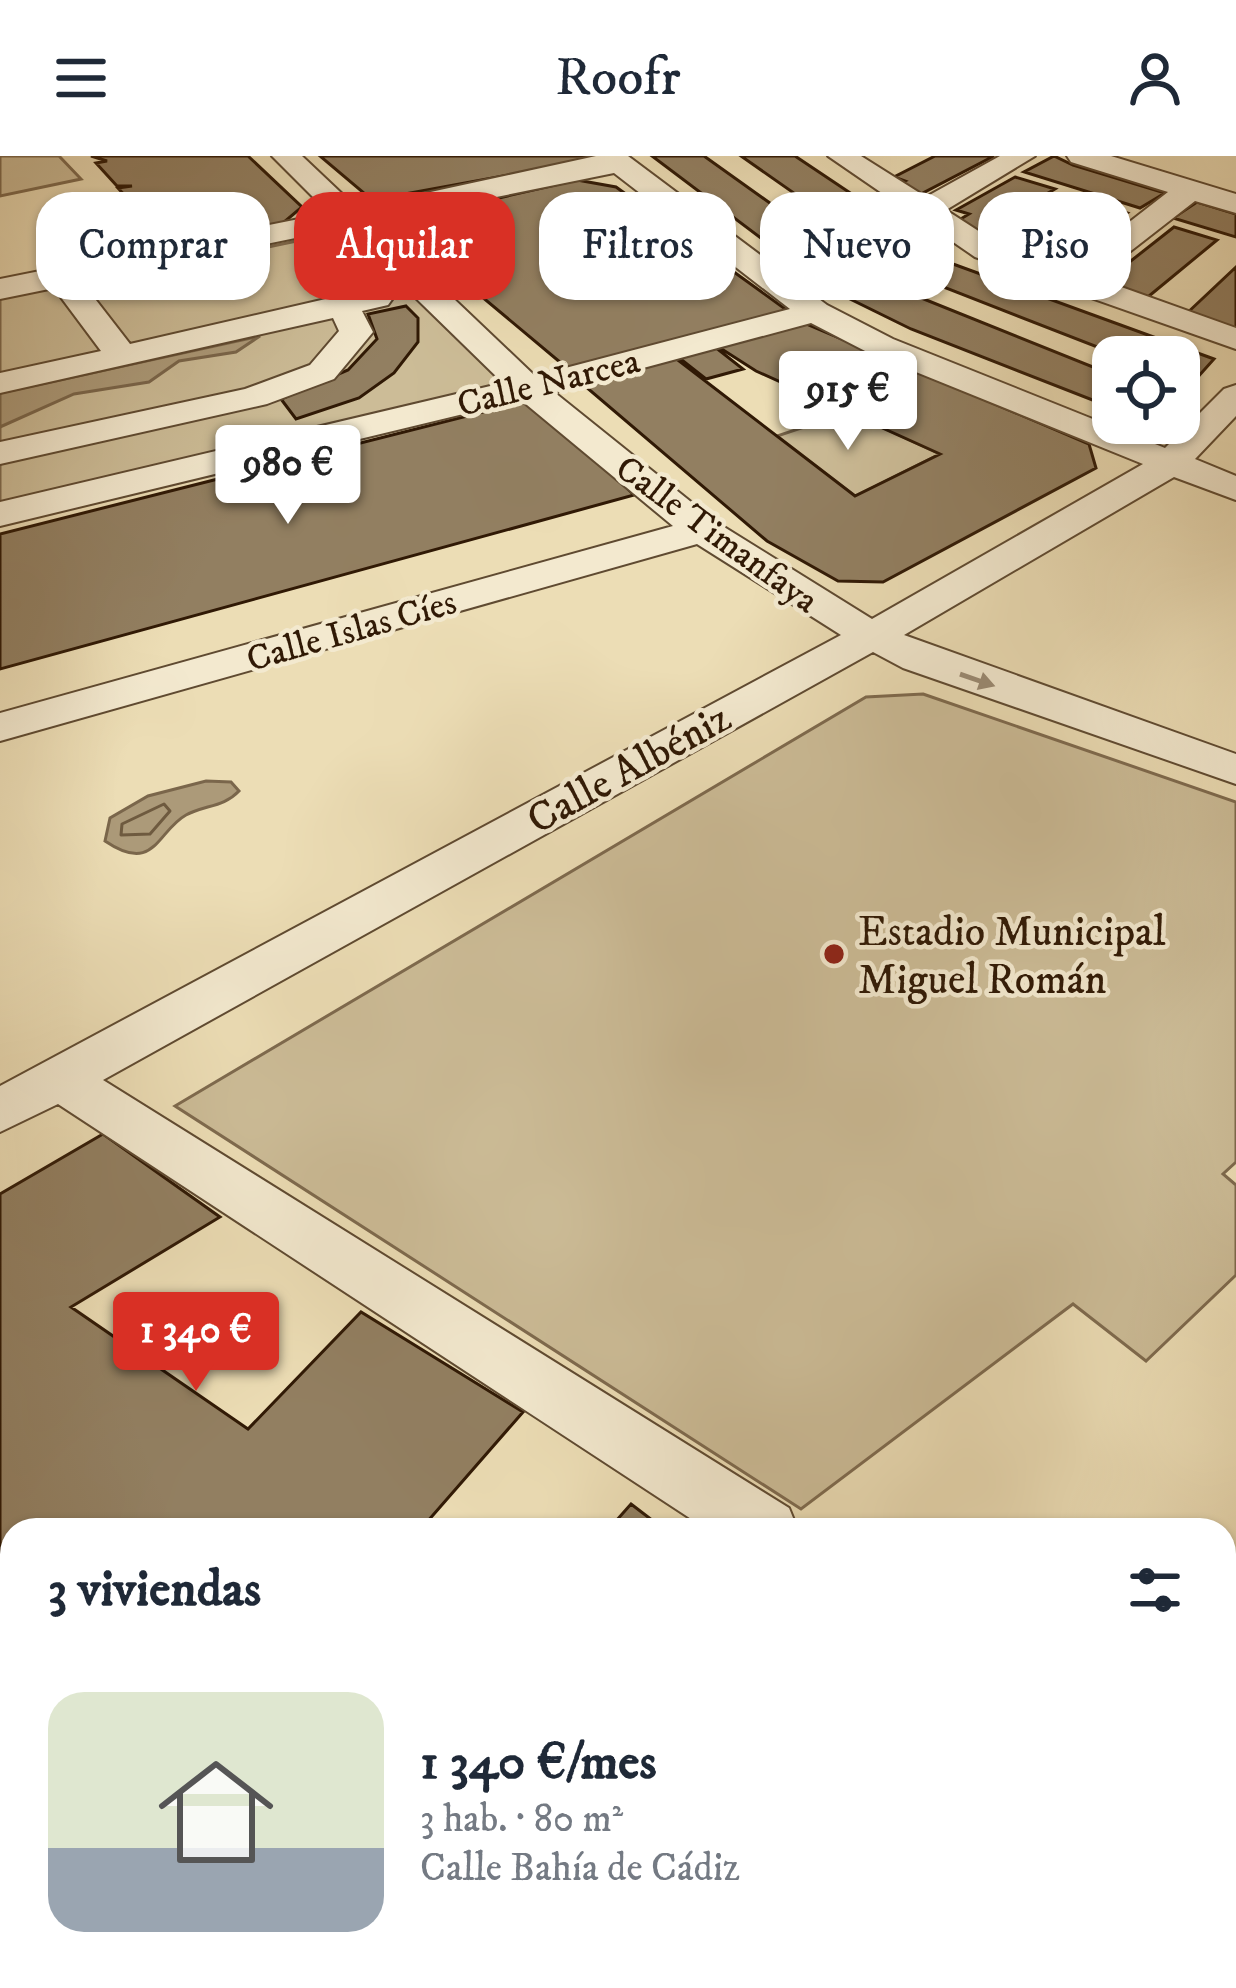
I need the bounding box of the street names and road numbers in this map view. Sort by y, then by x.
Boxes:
street label: Calle Narcea [453,339,645,428]
street label: Calle Timanfaya [606,446,827,624]
street label: Calle Islas Cíes [242,580,462,683]
street label: Calle Albéniz [519,692,740,847]

